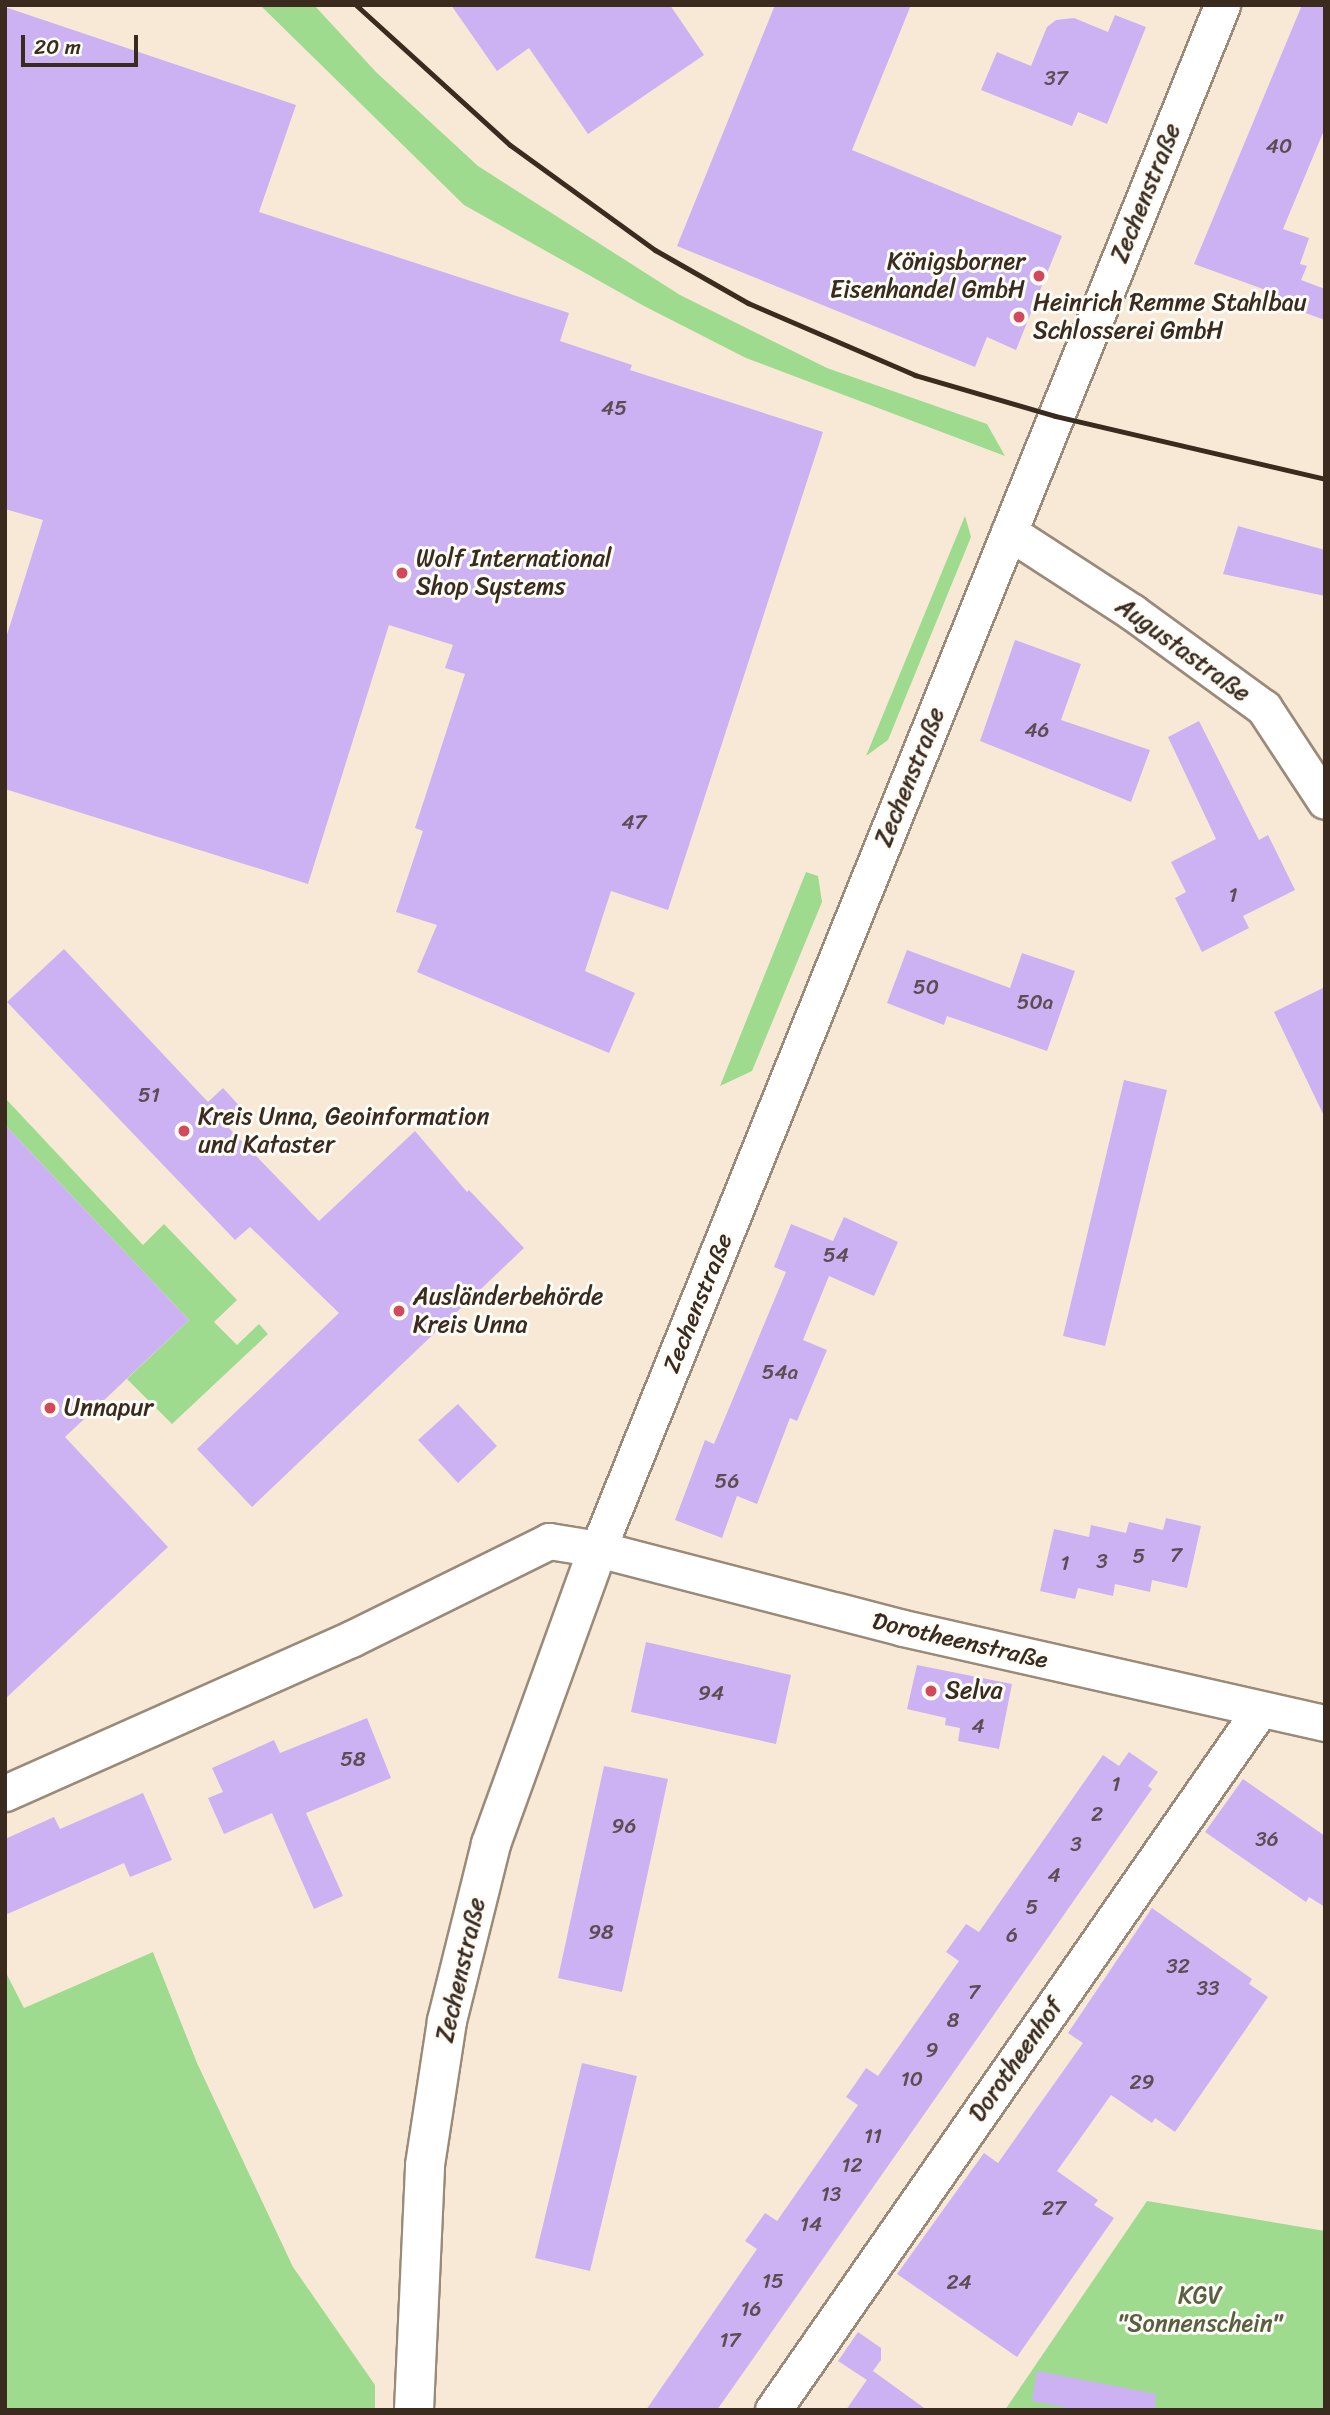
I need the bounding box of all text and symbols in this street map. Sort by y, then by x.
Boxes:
scale bar [24,21,142,65]
text: 20 m [34,28,81,66]
house number: 37 [1044,65,1068,91]
street label: Zechenstraße [1105,119,1187,267]
house number: 40 [1266,133,1292,159]
place label: Königsborner Eisenhandel GmbH [830,248,1025,304]
marker: Königsborner Eisenhandel GmbH [1031,268,1047,284]
place label: Heinrich Remme Stahlbau Schlosserei GmbH [1033,289,1307,345]
marker: Heinrich Remme Stahlbau Schlosserei GmbH [1011,309,1027,325]
house number: 45 [601,395,627,421]
place label: Wolf International Shop Systems [416,545,612,601]
marker: Wolf International Shop Systems [394,565,410,581]
street label: Augustastraße [1110,592,1256,708]
street label: Zechenstraße [869,703,951,851]
house number: 46 [1024,717,1050,743]
house number: 47 [621,809,647,835]
house number: 1 [1228,882,1238,908]
house number: 50 [913,974,939,1000]
house number: 50a [1017,989,1053,1015]
house number: 51 [138,1082,160,1108]
place label: Kreis Unna, Geoinformation und Kataster [198,1103,489,1159]
marker: Kreis Unna, Geoinformation und Kataster [176,1123,192,1139]
street label: Zechenstraße [657,1229,739,1377]
house number: 54 [823,1242,849,1268]
place label: Ausländerbehörde Kreis Unna [413,1283,603,1339]
marker: Ausländerbehörde Kreis Unna [391,1303,407,1319]
house number: 54a [762,1359,798,1385]
place label: Unnapur [64,1394,153,1422]
marker: Unnapur [42,1400,58,1416]
house number: 56 [715,1468,739,1494]
house number: 7 [1170,1542,1182,1568]
house number: 5 [1133,1543,1145,1569]
house number: 3 [1096,1548,1108,1574]
house number: 1 [1060,1550,1070,1576]
street label: Dorotheenstraße [869,1607,1051,1675]
place label: Selva [945,1677,1002,1705]
house number: 94 [698,1680,724,1706]
marker: Selva [923,1683,939,1699]
house number: 4 [971,1713,985,1739]
house number: 58 [340,1746,366,1772]
house number: 1 [1111,1771,1121,1797]
house number: 2 [1091,1801,1103,1827]
house number: 96 [612,1813,636,1839]
house number: 36 [1255,1826,1279,1852]
house number: 3 [1070,1831,1082,1857]
house number: 4 [1047,1862,1061,1888]
house number: 5 [1026,1894,1038,1920]
street label: Zechenstraße [430,1895,492,2045]
house number: 98 [588,1919,614,1945]
house number: 6 [1006,1922,1018,1948]
house number: 32 [1166,1953,1190,1979]
house number: 33 [1196,1975,1220,2001]
house number: 7 [968,1979,980,2005]
street label: Dorotheenhof [963,1993,1069,2127]
house number: 8 [947,2007,959,2033]
house number: 9 [926,2037,938,2063]
house number: 10 [901,2066,923,2092]
house number: 29 [1129,2069,1155,2095]
house number: 11 [864,2123,882,2149]
house number: 12 [841,2152,863,2178]
house number: 13 [821,2181,841,2207]
house number: 27 [1042,2195,1066,2221]
house number: 14 [800,2211,822,2237]
house number: 15 [762,2268,784,2294]
house number: 24 [946,2269,972,2295]
park label: KGV "Sonnenschein" [1118,2282,1282,2338]
house number: 16 [741,2296,761,2322]
house number: 17 [720,2327,740,2353]

